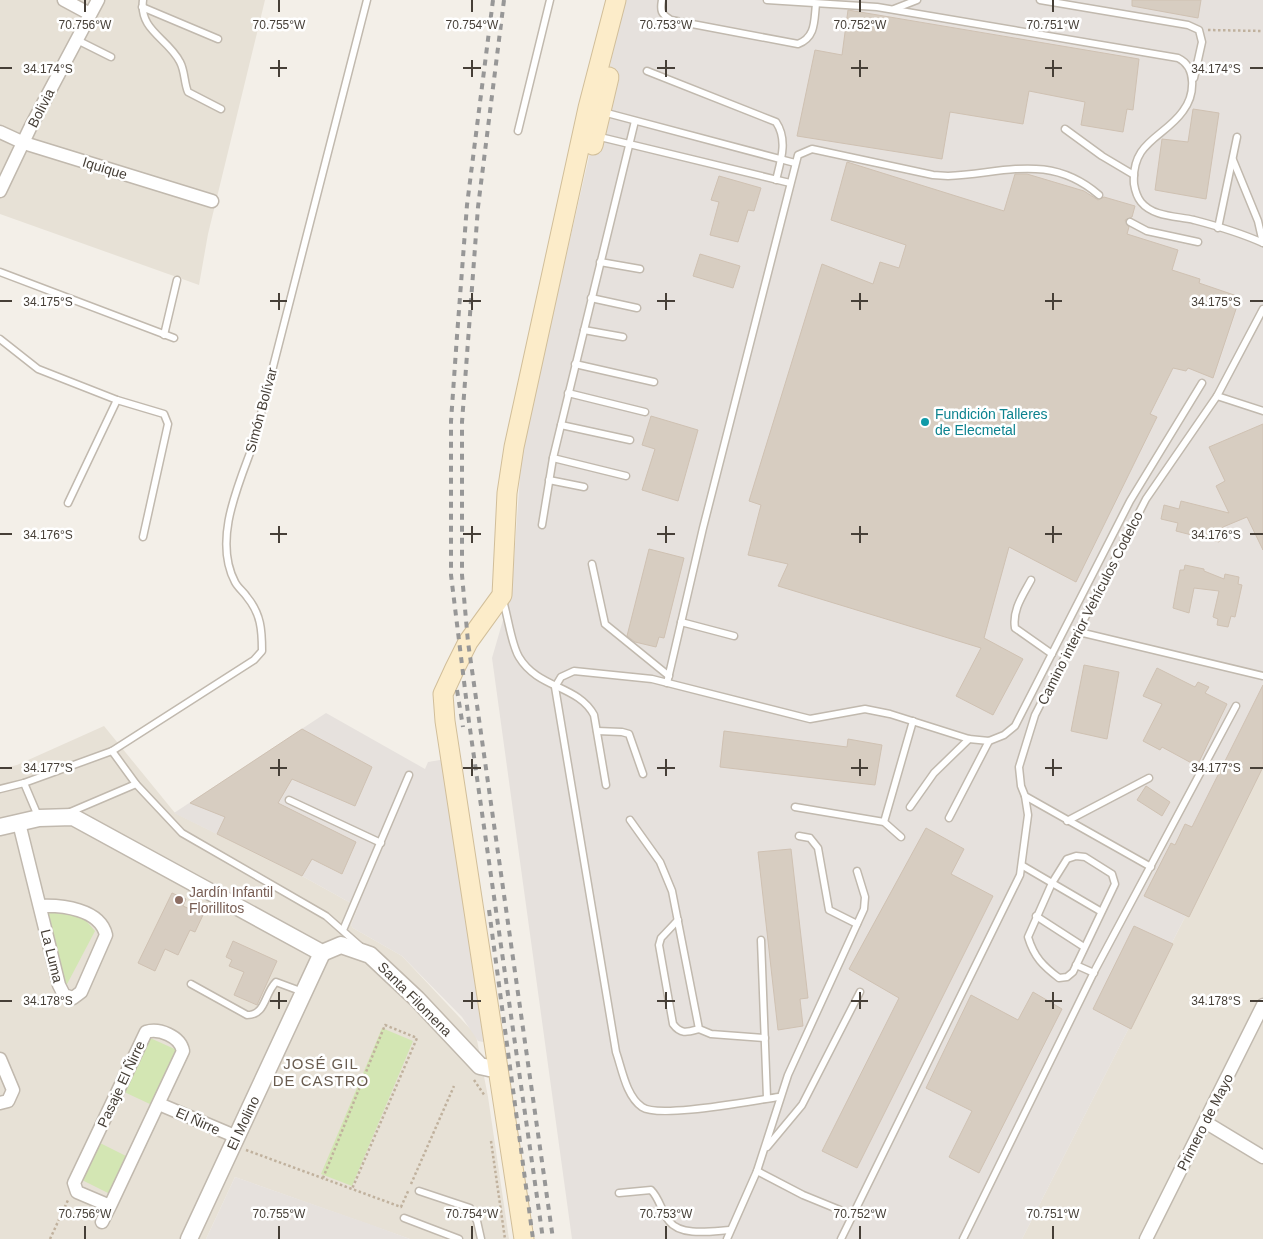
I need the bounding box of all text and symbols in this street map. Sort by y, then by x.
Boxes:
text: 70.756°W [59,18,112,32]
text: 70.755°W [253,18,306,32]
text: 70.754°W [446,18,499,32]
text: 70.753°W [640,18,693,32]
text: 70.752°W [834,18,887,32]
text: 70.751°W [1027,18,1080,32]
text: 34.174°S [23,62,73,76]
text: 34.174°S [1191,62,1241,76]
street label: Bolivia [25,86,58,130]
street label: Iquique [81,154,130,182]
text: 34.175°S [23,295,73,309]
text: 34.175°S [1191,295,1241,309]
street label: Simón Bolívar [242,366,280,454]
place label: Fundición Talleres de Elecmetal [935,406,1048,438]
marker: Fundición Talleres de Elecmetal [919,416,931,428]
street label: Camino interior Vehículos Codelco [1034,508,1146,707]
text: 34.176°S [23,528,73,542]
text: 34.176°S [1191,528,1241,542]
text: 34.177°S [23,761,73,775]
text: 34.177°S [1191,761,1241,775]
place label: Jardín Infantil Florillitos [189,884,273,916]
marker: Jardín Infantil Florillitos [173,894,185,906]
street label: La Luma [38,928,66,985]
street label: Santa Filomena [375,959,455,1039]
text: 34.178°S [23,994,73,1008]
text: 34.178°S [1191,994,1241,1008]
street label: Pasaje El Ñirre [94,1038,148,1130]
district label: JOSÉ GIL DE CASTRO [273,1055,369,1089]
street label: Primero de Mayo [1174,1071,1236,1173]
street label: El Molino [224,1093,263,1152]
street label: El Ñirre [173,1104,223,1138]
text: 70.756°W [59,1207,112,1221]
text: 70.755°W [253,1207,306,1221]
text: 70.754°W [446,1207,499,1221]
text: 70.753°W [640,1207,693,1221]
text: 70.752°W [834,1207,887,1221]
text: 70.751°W [1027,1207,1080,1221]

